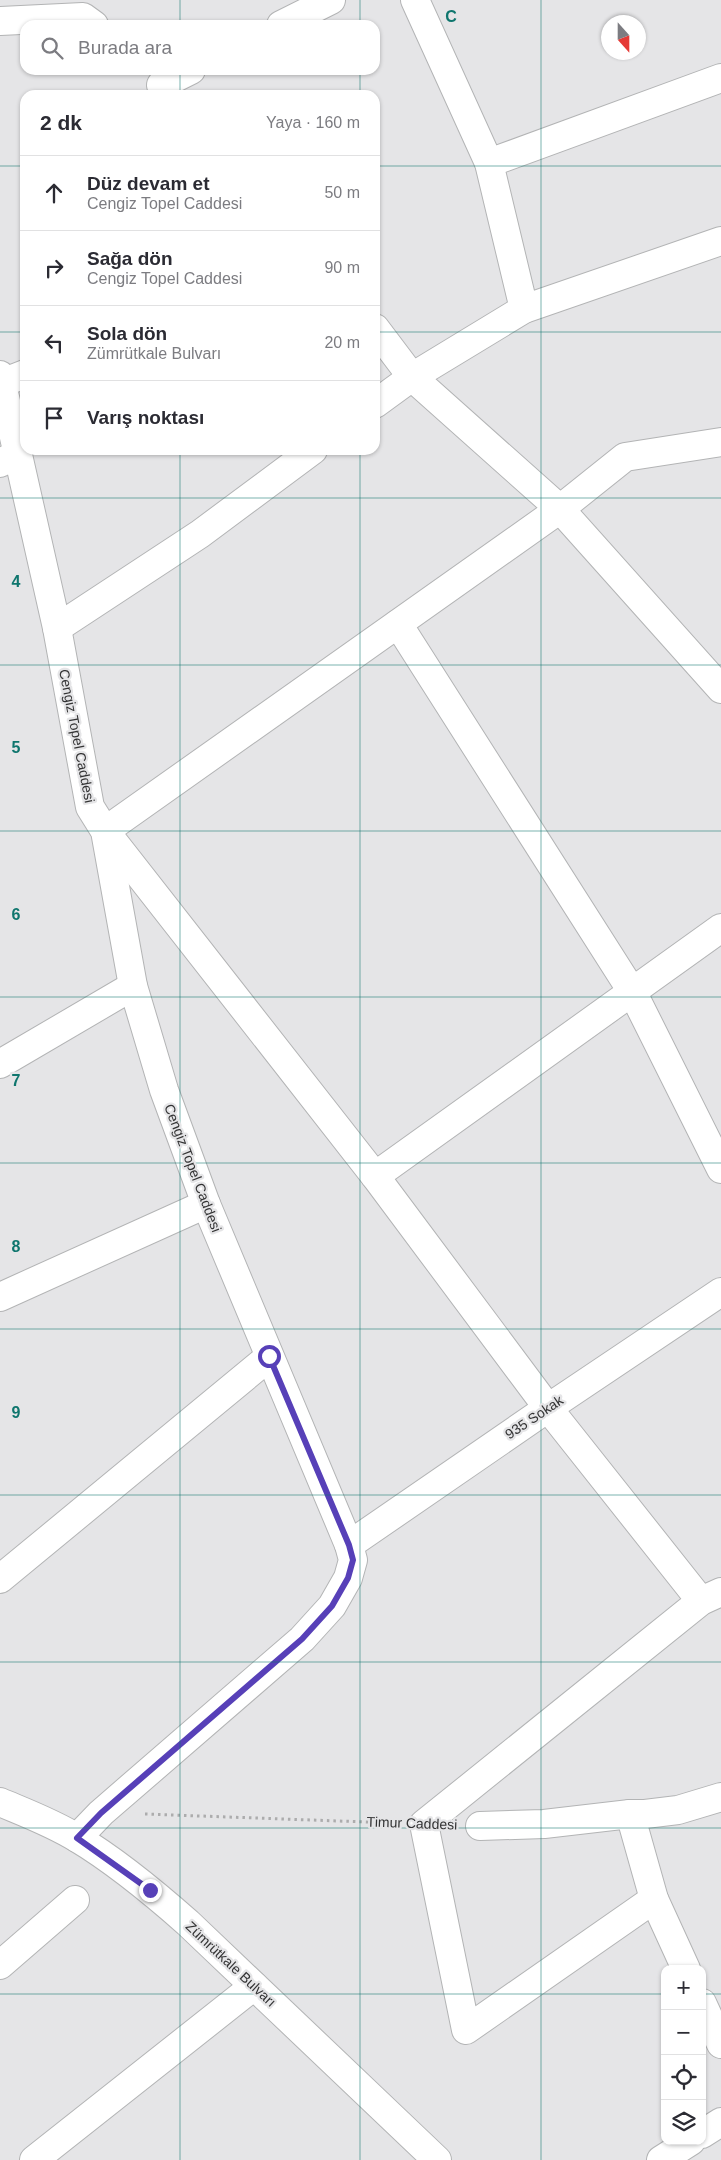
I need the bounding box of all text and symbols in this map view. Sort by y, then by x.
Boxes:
text: C [445,8,457,25]
north arrow [601,15,646,60]
search box [20,20,380,75]
icon: search [38,34,66,62]
text: Burada ara [78,37,172,58]
text: 2 dk [40,111,82,134]
text: Yaya · 160 m [266,114,360,131]
text: Düz devam et [87,173,209,194]
icon: ahead [40,179,68,207]
text: 50 m [324,184,360,201]
text: Cengiz Topel Caddesi [87,195,242,212]
text: Sağa dön [87,248,173,269]
icon: right [40,254,68,282]
text: 90 m [324,259,360,276]
text: Cengiz Topel Caddesi [87,270,242,287]
text: Sola dön [87,323,167,344]
icon: left [40,329,68,357]
text: 20 m [324,334,360,351]
text: Zümrütkale Bulvarı [87,345,221,362]
icon: arrive [40,404,68,432]
text: Varış noktası [87,407,204,428]
text: 4 [12,573,21,590]
street label: Cengiz Topel Caddesi [56,668,98,804]
text: 5 [12,739,21,756]
text: 6 [12,906,21,923]
text: 7 [12,1072,21,1089]
street label: Cengiz Topel Caddesi [161,1102,225,1234]
text: 8 [12,1238,21,1255]
route start [258,1345,281,1368]
street label: 935 Sokak [502,1391,567,1442]
text: 9 [12,1404,21,1421]
street label: Timur Caddesi [366,1813,458,1833]
route end [139,1879,162,1902]
street label: Zümrütkale Bulvarı [183,1918,279,2010]
map controls [661,1965,706,2145]
button: + [661,1965,706,2010]
button: − [661,2010,706,2055]
button: locate [661,2055,706,2100]
button: layers [661,2100,706,2145]

